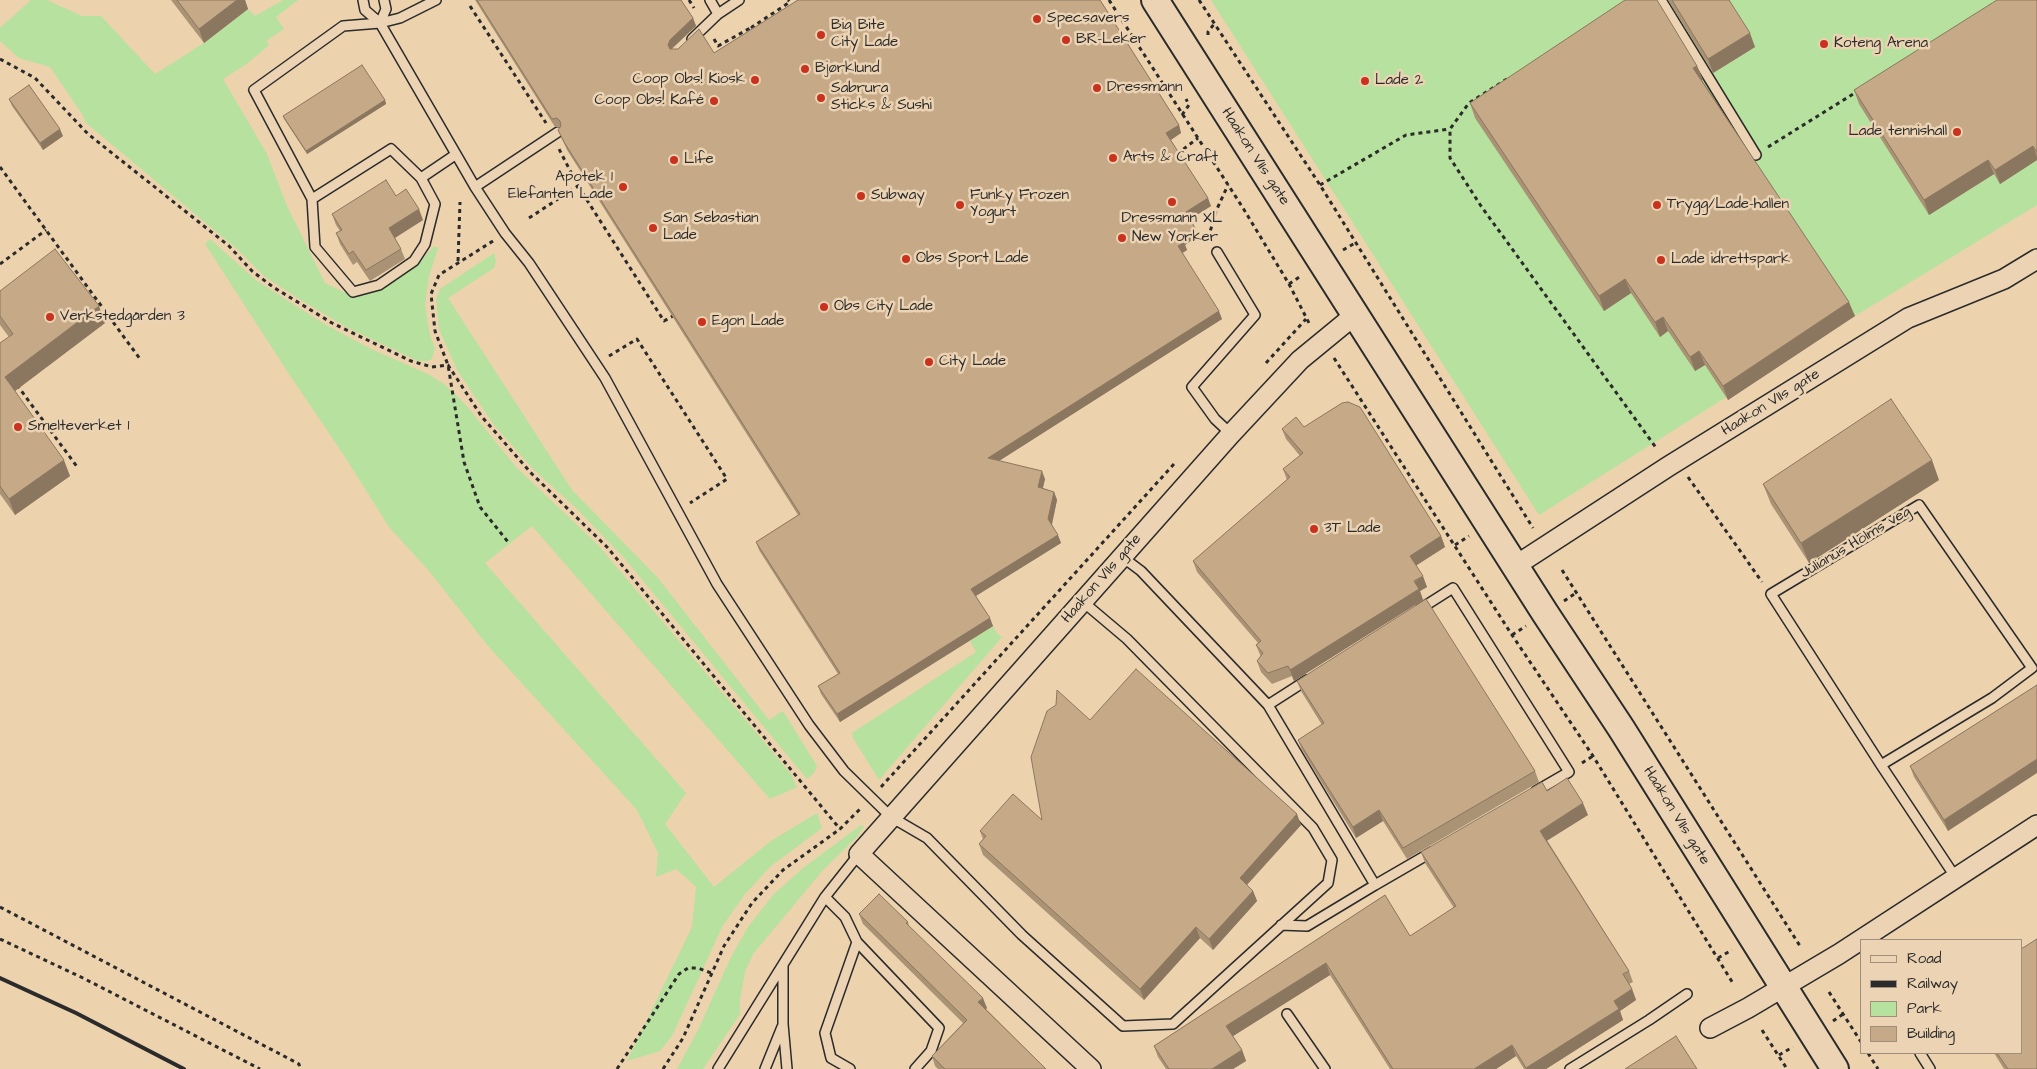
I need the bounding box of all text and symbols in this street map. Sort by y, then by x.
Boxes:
place label: Specsavers [1047,10,1129,28]
marker: Specsavers [1031,13,1043,25]
place label: Big Bite City Lade [831,17,898,52]
marker: Big Bite City Lade [815,29,827,41]
place label: BR-Leker [1076,31,1146,49]
marker: BR-Leker [1060,34,1072,46]
place label: Koteng Arena [1834,35,1928,53]
marker: Koteng Arena [1818,38,1830,50]
place label: Bjørklund [815,60,879,78]
marker: Bjørklund [799,63,811,75]
place label: Coop Obs! Kiosk [633,71,745,89]
place label: Lade 2 [1375,72,1423,90]
marker: Coop Obs! Kiosk [749,74,761,86]
marker: Lade 2 [1359,75,1371,87]
place label: Dressmann [1107,79,1182,97]
place label: Sabrura Sticks & Sushi [831,80,932,115]
marker: Dressmann [1091,82,1103,94]
place label: Coop Obs! Kafé [594,92,704,110]
marker: Sabrura Sticks & Sushi [815,92,827,104]
marker: Coop Obs! Kafé [708,95,720,107]
street label: Haakon VIIs gate [1217,105,1293,209]
place label: Lade tennishall [1848,123,1947,141]
marker: Lade tennishall [1951,126,1963,138]
place label: Arts & Craft [1123,149,1218,167]
place label: Life [684,151,714,169]
marker: Arts & Craft [1107,152,1119,164]
marker: Life [668,154,680,166]
place label: Apotek 1 Elefanten Lade [508,169,613,204]
marker: Apotek 1 Elefanten Lade [617,181,629,193]
place label: Subway [871,187,925,205]
place label: Funky Frozen Yogurt [970,187,1069,222]
marker: Subway [855,190,867,202]
marker: Dressmann XL [1166,196,1178,208]
place label: Trygg/Lade-hallen [1667,196,1789,214]
marker: Funky Frozen Yogurt [954,199,966,211]
marker: Trygg/Lade-hallen [1651,199,1663,211]
place label: San Sebastian Lade [663,210,759,245]
place label: Dressmann XL [1122,210,1222,228]
marker: San Sebastian Lade [647,222,659,234]
place label: New Yorker [1132,229,1218,247]
marker: New Yorker [1116,232,1128,244]
place label: Obs Sport Lade [916,250,1029,268]
place label: Lade idrettspark [1671,251,1790,269]
marker: Obs Sport Lade [900,253,912,265]
marker: Lade idrettspark [1655,254,1667,266]
place label: Obs City Lade [834,298,933,316]
marker: Obs City Lade [818,301,830,313]
place label: Verkstedgården 3 [60,308,185,326]
marker: Verkstedgården 3 [44,311,56,323]
place label: Egon Lade [712,313,784,331]
marker: Egon Lade [696,316,708,328]
place label: City Lade [939,353,1006,371]
marker: City Lade [923,356,935,368]
street label: Haakon VIIs gate [1719,366,1823,440]
place label: Smelteverket 1 [28,418,129,436]
marker: Smelteverket 1 [12,421,24,433]
street label: Julianus Holms veg [1798,503,1914,583]
place label: 3T Lade [1324,520,1381,538]
marker: 3T Lade [1308,523,1320,535]
street label: Haakon VIIs gate [1058,531,1146,627]
street label: Haakon VIIs gate [1639,764,1713,868]
legend [1860,939,2022,1054]
text: Road [1907,948,1941,969]
text: Railway [1907,973,1958,994]
text: Park [1907,998,1942,1019]
text: Building [1907,1023,1955,1044]

